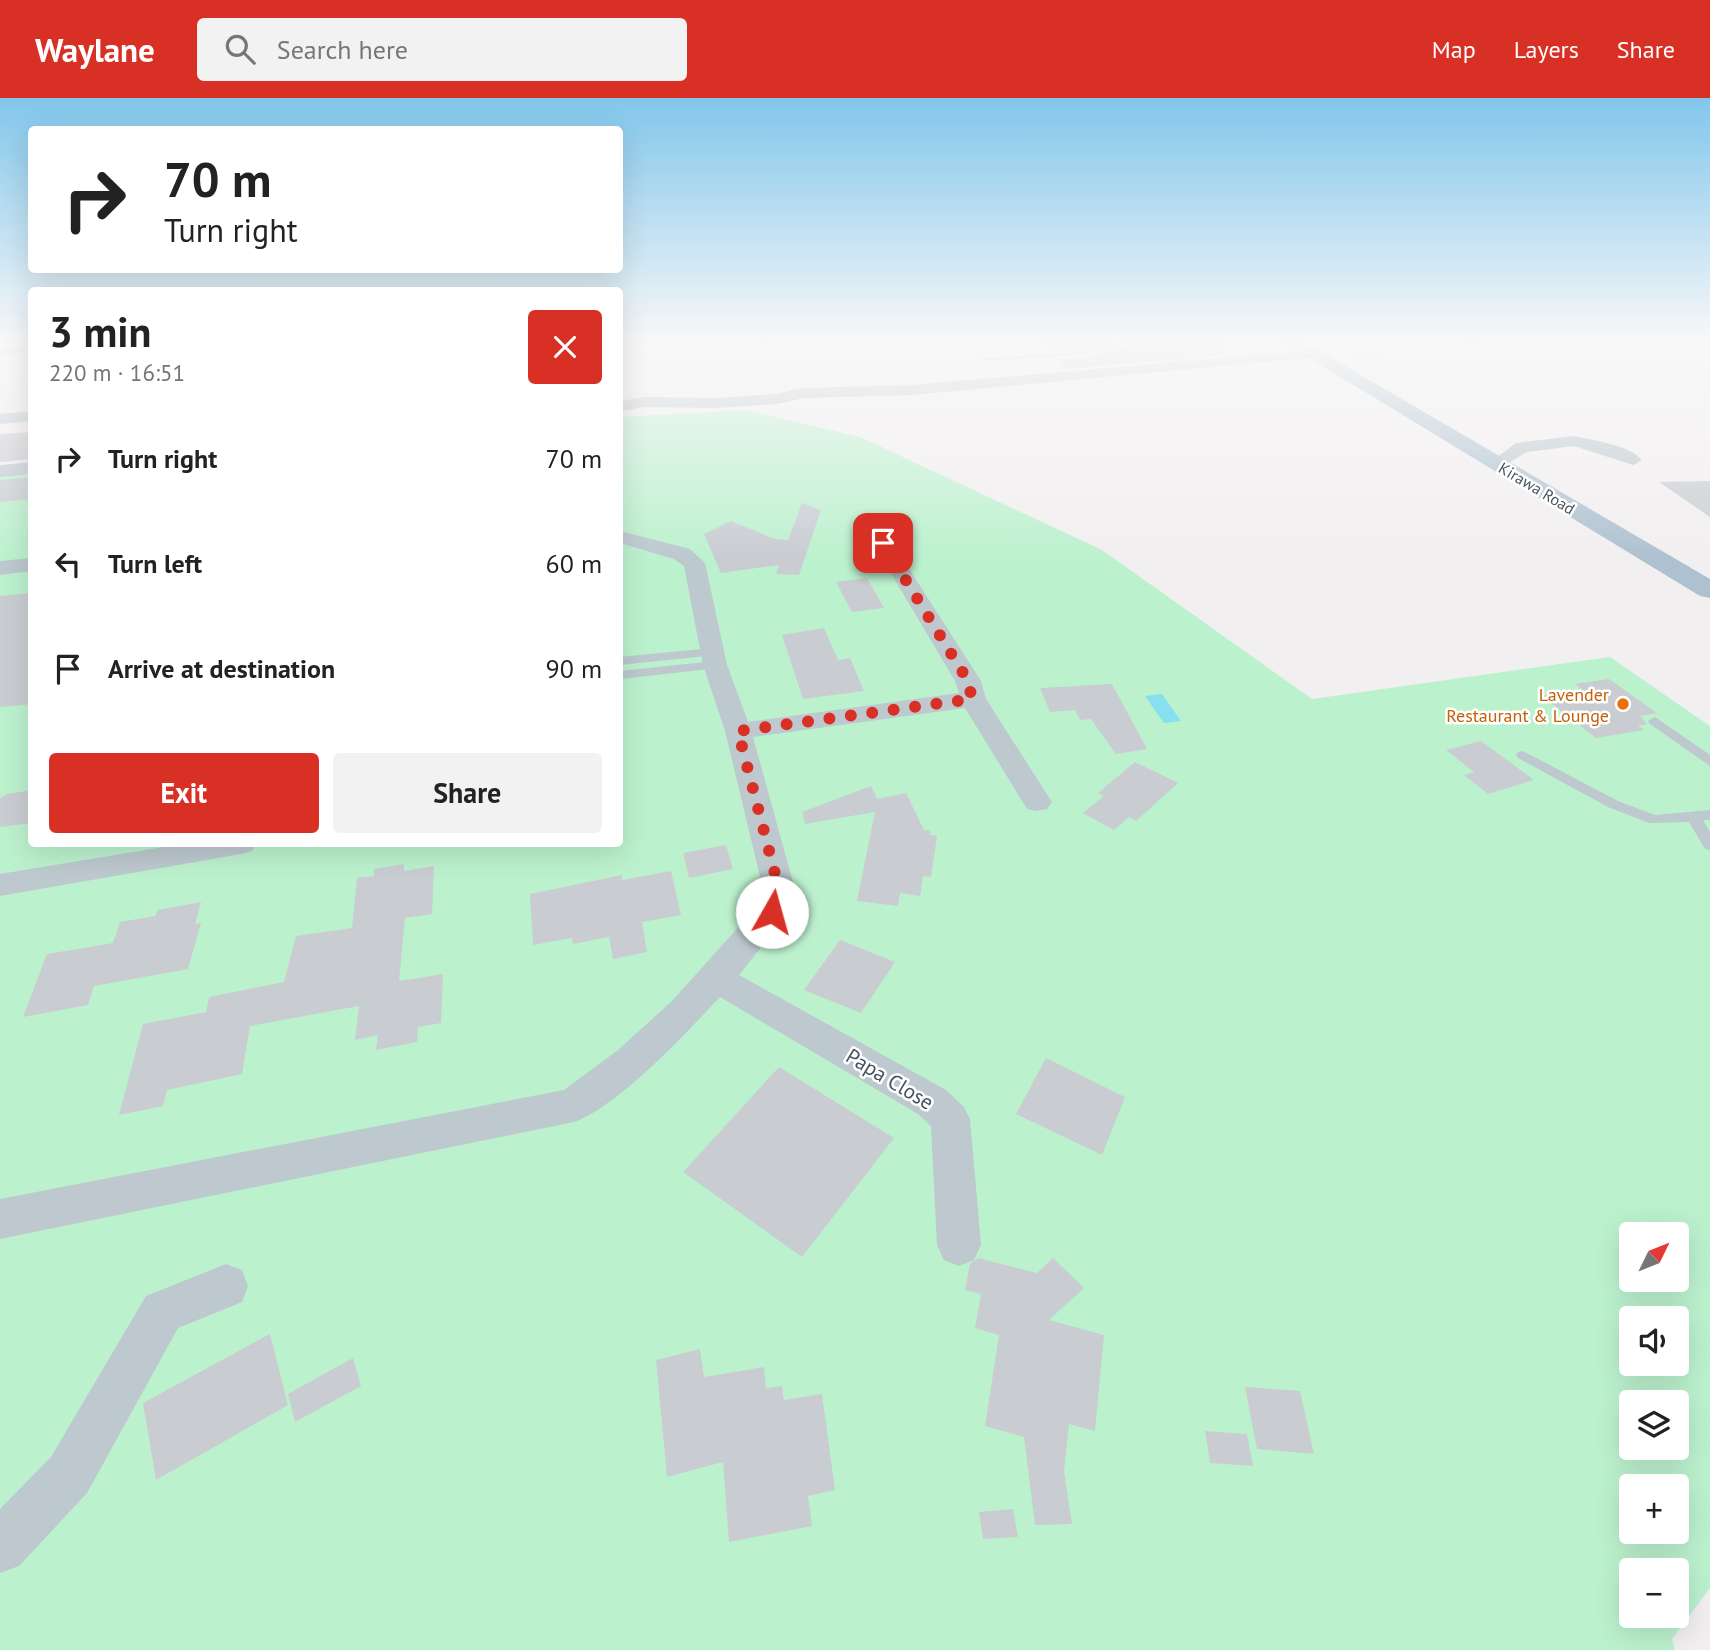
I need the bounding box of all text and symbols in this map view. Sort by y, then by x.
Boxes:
search box [197,18,687,81]
text: Waylane [35,28,155,71]
icon: search [221,30,259,68]
text: Search here [277,33,408,66]
text: Map [1432,34,1476,65]
text: Layers [1514,34,1579,65]
text: Share [1617,34,1675,65]
text: 70 m [164,147,271,211]
icon: right [49,154,140,245]
text: Turn right [164,209,298,251]
text: 3 min [49,304,151,359]
button: close [528,310,602,384]
text: 220 m · 16:51 [49,358,185,387]
icon: right [49,440,87,478]
text: Turn right [108,442,217,475]
text: 70 m [546,442,602,475]
street label: Kirawa Road [1495,457,1579,519]
pin [853,513,913,573]
icon: arrive [864,524,902,562]
icon: left [49,545,87,583]
text: Turn left [108,547,202,580]
text: 60 m [546,547,602,580]
icon: arrive [49,650,87,688]
text: Arrive at destination [108,652,335,685]
text: 90 m [546,652,602,685]
place label: Lavender Restaurant & Lounge [1446,683,1609,727]
marker: Lavender Restaurant & Lounge [1615,696,1631,712]
button: Exit [49,753,319,833]
button: Share [333,753,602,833]
position arrow [735,875,809,949]
street label: Papa Close [841,1042,939,1116]
north arrow [1619,1222,1689,1292]
map controls [1619,1222,1689,1628]
button: sound [1619,1306,1689,1376]
button: layers [1619,1390,1689,1460]
button: + [1619,1474,1689,1544]
button: − [1619,1558,1689,1628]

